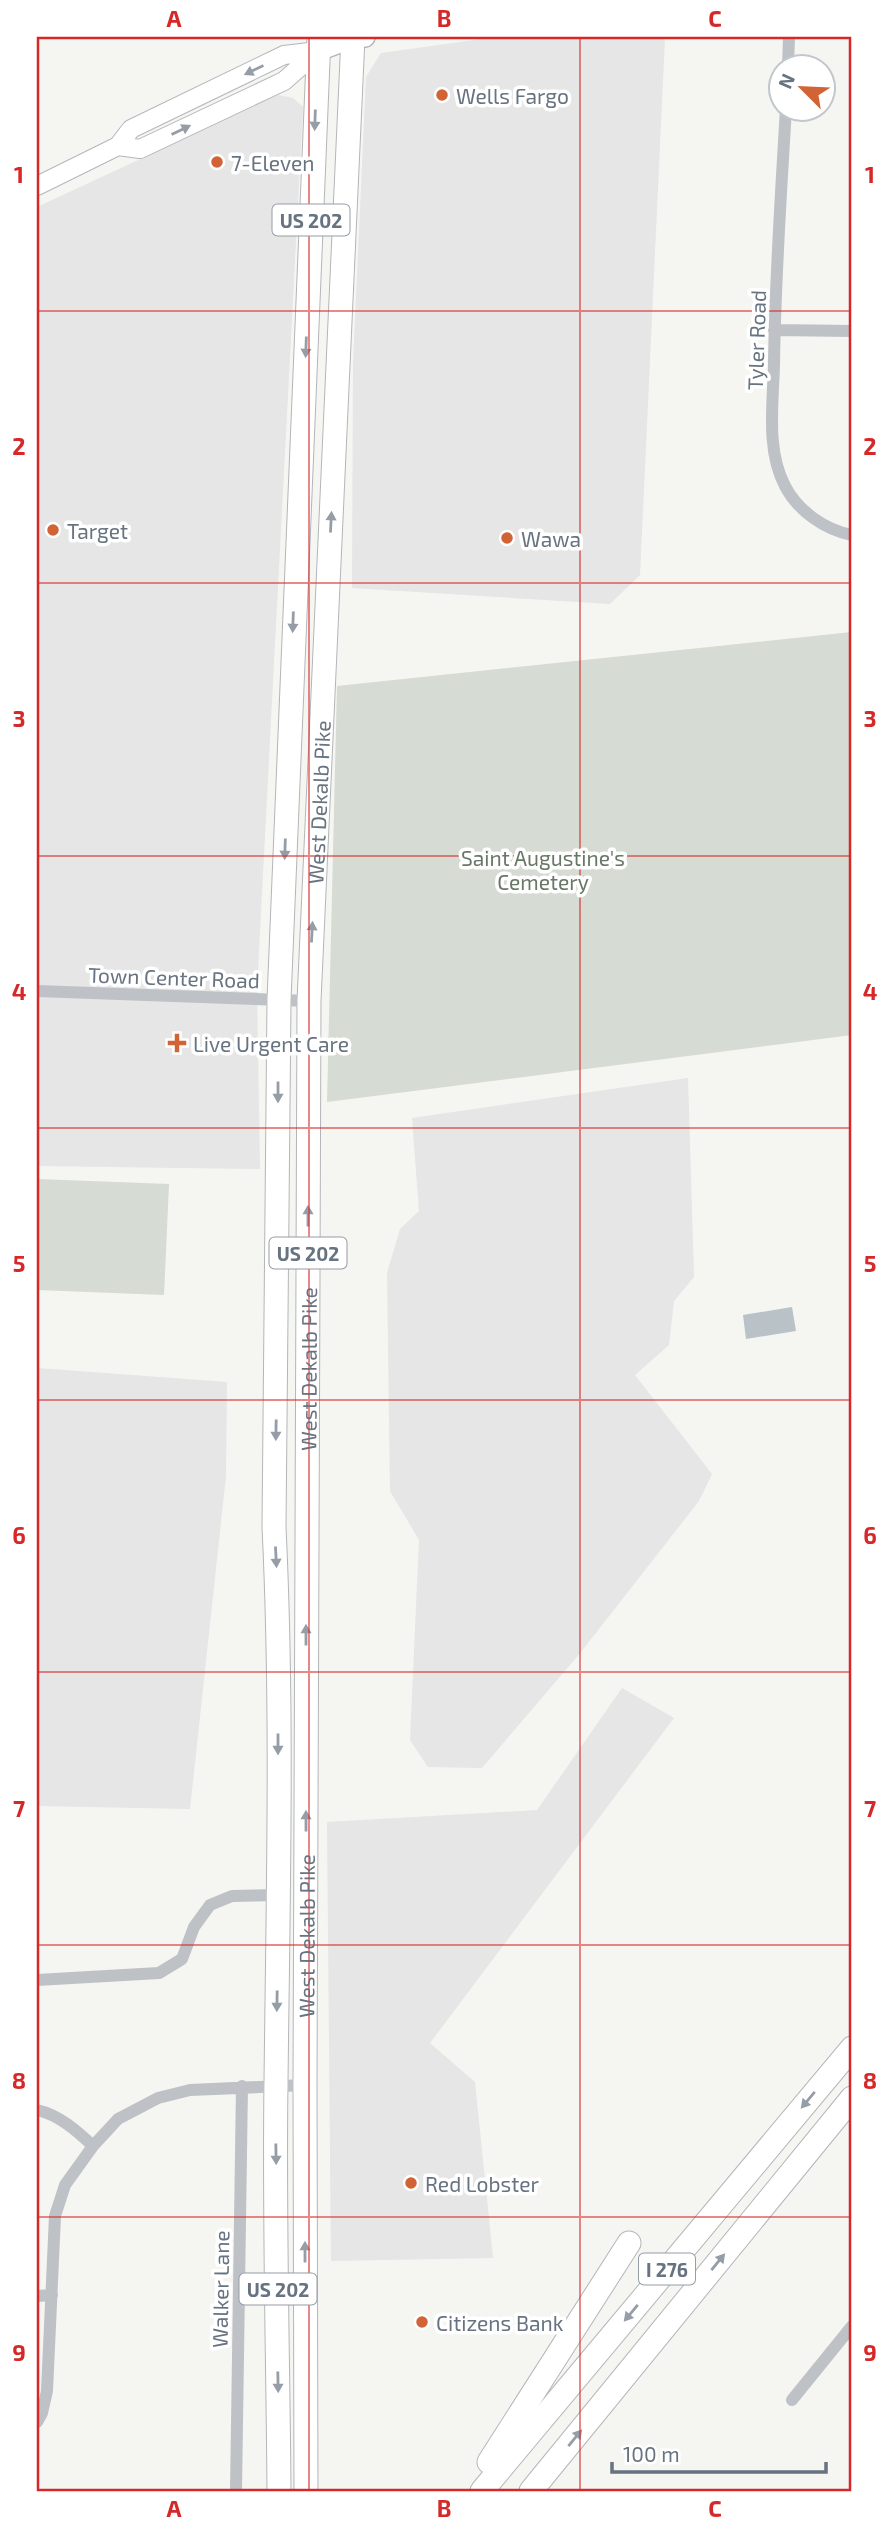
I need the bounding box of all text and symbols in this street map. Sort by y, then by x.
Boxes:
text: A [166,4,182,32]
text: B [437,4,451,32]
text: C [708,4,722,32]
north arrow [766,52,836,122]
one-way arrow [244,64,264,76]
text: N [773,70,799,92]
place label: Wells Fargo [456,83,569,108]
marker: Wells Fargo [434,87,450,103]
one-way arrow [310,109,321,131]
one-way arrow [171,124,191,135]
place label: 7-Eleven [231,150,314,175]
marker: 7-Eleven [209,154,225,170]
text: 1 [14,160,24,188]
text: 1 [865,160,875,188]
road number: US 202 [272,204,350,235]
street label: Tyler Road [742,289,770,391]
one-way arrow [300,336,312,358]
text: 2 [12,432,26,460]
text: 2 [863,432,877,460]
one-way arrow [325,510,336,532]
place label: Target [67,518,128,543]
marker: Target [45,522,61,538]
place label: Wawa [521,526,581,551]
marker: Wawa [499,530,515,546]
one-way arrow [288,611,299,633]
text: 3 [12,704,26,732]
text: 3 [863,704,877,732]
street label: West Dekalb Pike [302,720,334,885]
one-way arrow [279,839,290,861]
park label: Saint Augustine's Cemetery [461,845,625,894]
one-way arrow [307,921,318,943]
street label: Town Center Road [88,962,260,992]
text: 4 [12,977,26,1005]
text: 4 [863,977,877,1005]
place label: Live Urgent Care [193,1031,349,1056]
marker: Live Urgent Care [167,1033,187,1053]
one-way arrow [272,1082,284,1104]
one-way arrow [302,1204,314,1226]
road number: US 202 [270,1238,346,1268]
text: 5 [13,1249,25,1277]
text: 5 [864,1249,876,1277]
street label: West Dekalb Pike [295,1287,320,1451]
one-way arrow [270,1419,282,1441]
text: 6 [12,1521,26,1549]
text: 6 [863,1521,877,1549]
one-way arrow [270,1546,281,1568]
one-way arrow [301,1624,312,1646]
one-way arrow [272,1734,284,1756]
text: 7 [13,1794,25,1822]
text: 7 [864,1794,876,1822]
one-way arrow [300,1810,312,1832]
street label: West Dekalb Pike [293,1854,318,2018]
one-way arrow [272,1990,283,2012]
text: 8 [12,2066,26,2094]
text: 8 [863,2066,877,2094]
one-way arrow [801,2091,816,2109]
one-way arrow [271,2144,282,2166]
place label: Red Lobster [425,2171,539,2196]
marker: Red Lobster [403,2175,419,2191]
street label: Walker Lane [206,2230,234,2348]
one-way arrow [299,2240,311,2262]
road number: I 276 [639,2254,695,2284]
one-way arrow [711,2254,726,2272]
road number: US 202 [240,2274,316,2304]
one-way arrow [624,2304,639,2321]
place label: Citizens Bank [436,2310,564,2335]
marker: Citizens Bank [414,2314,430,2330]
text: 9 [12,2338,26,2366]
text: 9 [863,2338,877,2366]
one-way arrow [273,2371,284,2393]
one-way arrow [567,2430,582,2448]
scale bar [612,2430,826,2474]
text: 100 m [623,2441,680,2466]
text: A [166,2494,182,2522]
text: B [437,2494,451,2522]
text: C [708,2494,722,2522]

